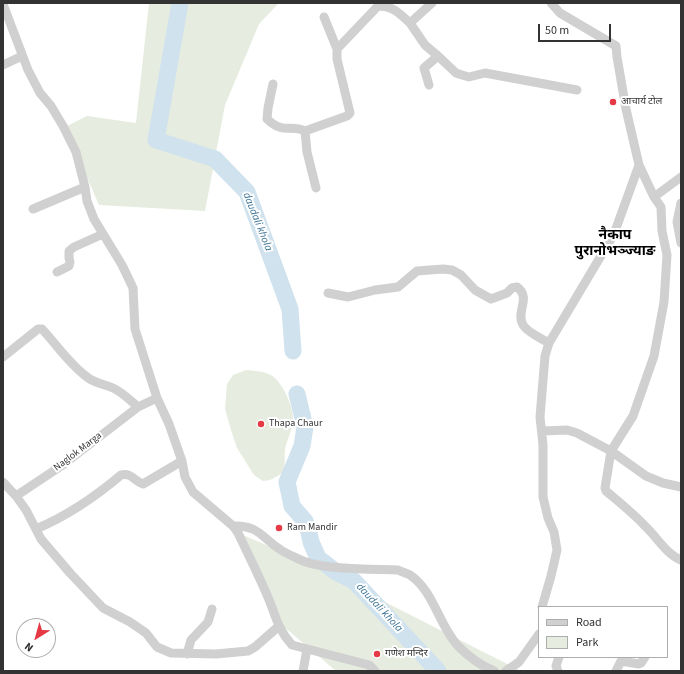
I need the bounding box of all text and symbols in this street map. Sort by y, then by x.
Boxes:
scale bar [540,16,613,42]
text: 50 m [545,22,569,39]
place label: आचार्य टोल [621,96,662,108]
marker: आचार्य टोल [608,97,618,107]
water label: daudali khola [239,191,275,253]
district label: नैकाप पुरानोभञ्ज्याङ [575,228,655,260]
place label: Thapa Chaur [269,418,322,430]
marker: Thapa Chaur [256,419,266,429]
street label: Naglok Marga [52,430,104,474]
place label: Ram Mandir [287,522,337,534]
marker: Ram Mandir [274,523,284,533]
water label: daudali khola [353,581,405,635]
legend [538,606,668,658]
text: Road [576,614,602,631]
north arrow [16,618,56,658]
text: Park [576,634,598,651]
text: N [22,639,37,655]
place label: गणेश मन्दिर [385,648,428,660]
marker: गणेश मन्दिर [372,649,382,659]

